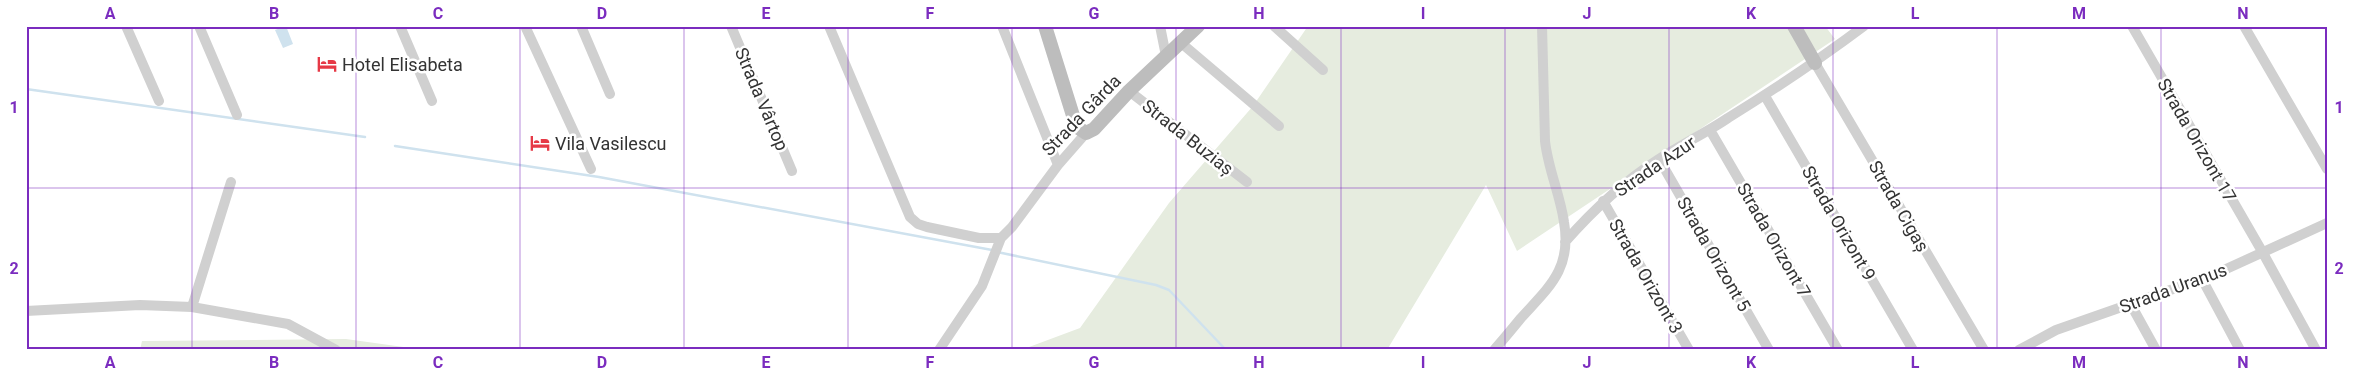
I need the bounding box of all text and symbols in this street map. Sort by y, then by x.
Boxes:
text: A [105,4,116,23]
text: B [269,4,279,23]
text: C [433,4,443,23]
text: D [597,4,607,23]
text: E [762,4,771,23]
text: F [926,4,935,23]
text: G [1089,4,1100,23]
text: H [1253,4,1265,23]
text: I [1421,4,1425,23]
text: J [1583,4,1591,23]
text: K [1746,4,1757,23]
text: L [1911,4,1920,23]
text: M [2072,4,2086,23]
text: N [2237,4,2249,23]
street label: Strada Vârtop [731,44,793,154]
hotel icon: Hotel Elisabeta [316,53,338,75]
place label: Hotel Elisabeta [342,54,463,75]
street label: Strada Gârda [1037,70,1125,160]
street label: Strada Orizont 17 [2153,75,2241,205]
street label: Strada Buziaș [1138,95,1238,180]
text: 1 [9,98,19,117]
text: 1 [2334,98,2344,117]
street label: Strada Azur [1610,131,1700,201]
hotel icon: Vila Vasilescu [529,132,551,154]
place label: Vila Vasilescu [555,133,667,154]
street label: Strada Cigaș [1864,157,1934,256]
street label: Strada Orizont 9 [1798,162,1880,284]
street label: Strada Orizont 7 [1733,179,1815,301]
street label: Strada Orizont 5 [1673,193,1755,315]
street label: Strada Orizont 3 [1605,215,1687,337]
text: 2 [9,259,19,278]
street label: Strada Uranus [2116,259,2230,317]
text: 2 [2334,259,2344,278]
text: A [105,353,116,372]
text: B [269,353,279,372]
text: C [433,353,443,372]
text: D [597,353,607,372]
text: E [762,353,771,372]
text: F [926,353,935,372]
text: G [1089,353,1100,372]
text: H [1253,353,1265,372]
text: I [1421,353,1425,372]
text: J [1583,353,1591,372]
text: K [1746,353,1757,372]
text: L [1911,353,1920,372]
text: M [2072,353,2086,372]
text: N [2237,353,2249,372]

